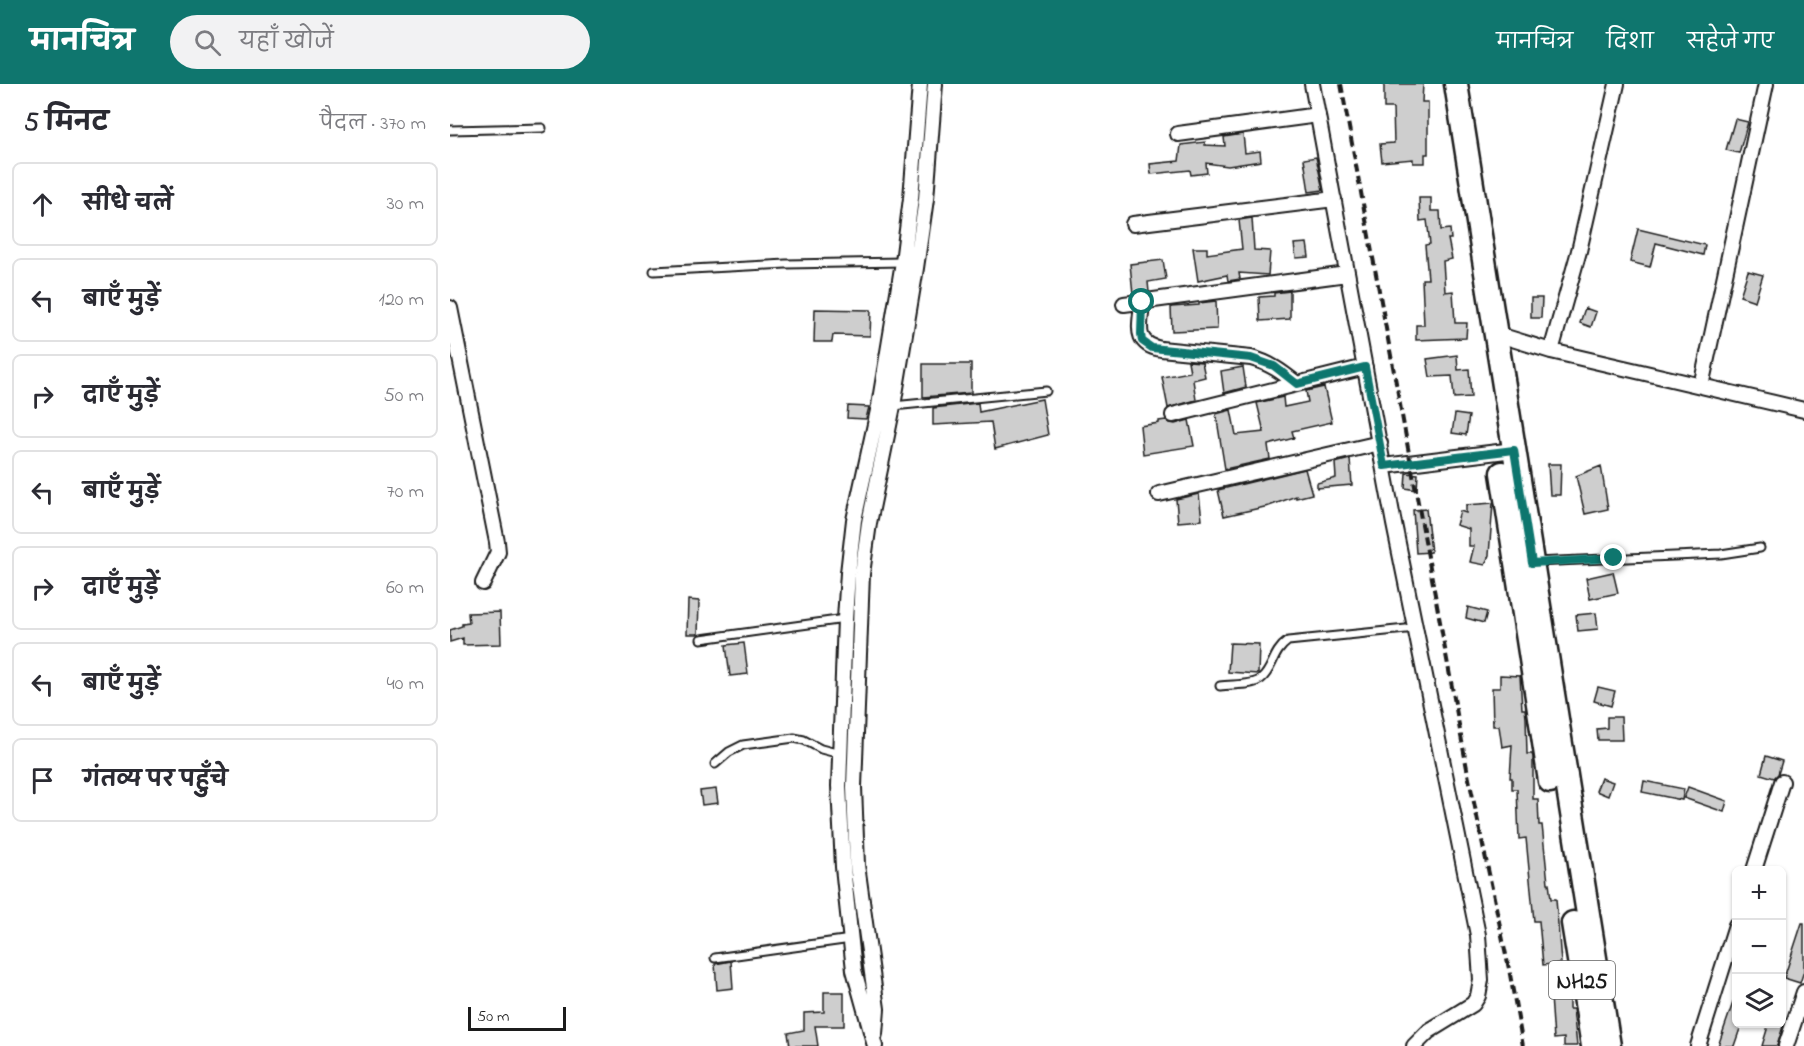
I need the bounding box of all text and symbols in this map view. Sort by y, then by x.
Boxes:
search box [170,15,590,69]
text: मानचित्र [30,23,134,64]
icon: search [191,26,224,59]
text: यहाँ खोजें [239,27,334,59]
text: मानचित्र [1496,28,1573,58]
text: दिशा [1606,28,1654,58]
text: सहेजे गए [1687,28,1774,58]
text: 5 मिनट [24,105,108,143]
text: पैदल · 370 m [320,110,426,139]
icon: ahead [26,188,59,221]
text: सीधे चलें [83,189,173,221]
text: 30 m [387,190,424,219]
icon: left [26,284,59,317]
text: बाएँ मुड़ें [83,285,160,317]
text: 120 m [379,286,424,315]
route start [1128,288,1154,314]
icon: right [26,380,59,413]
text: दाएँ मुड़ें [83,381,159,413]
text: 50 m [383,382,424,411]
icon: left [26,476,59,509]
text: बाएँ मुड़ें [83,477,160,509]
text: 70 m [387,478,424,507]
route end [1600,544,1626,570]
icon: right [26,572,59,605]
text: दाएँ मुड़ें [83,573,159,605]
text: 60 m [386,574,424,603]
icon: left [26,668,59,701]
text: बाएँ मुड़ें [83,669,160,701]
text: 40 m [387,670,424,699]
icon: arrive [26,764,59,797]
text: गंतव्य पर पहुँचे [83,765,228,797]
map controls [1732,866,1786,1028]
button: + [1732,866,1786,920]
button: − [1732,920,1786,974]
road number: NH25 [1549,961,1615,999]
button: layers [1732,974,1786,1028]
scale bar [468,1004,566,1032]
text: 50 m [477,1005,509,1029]

